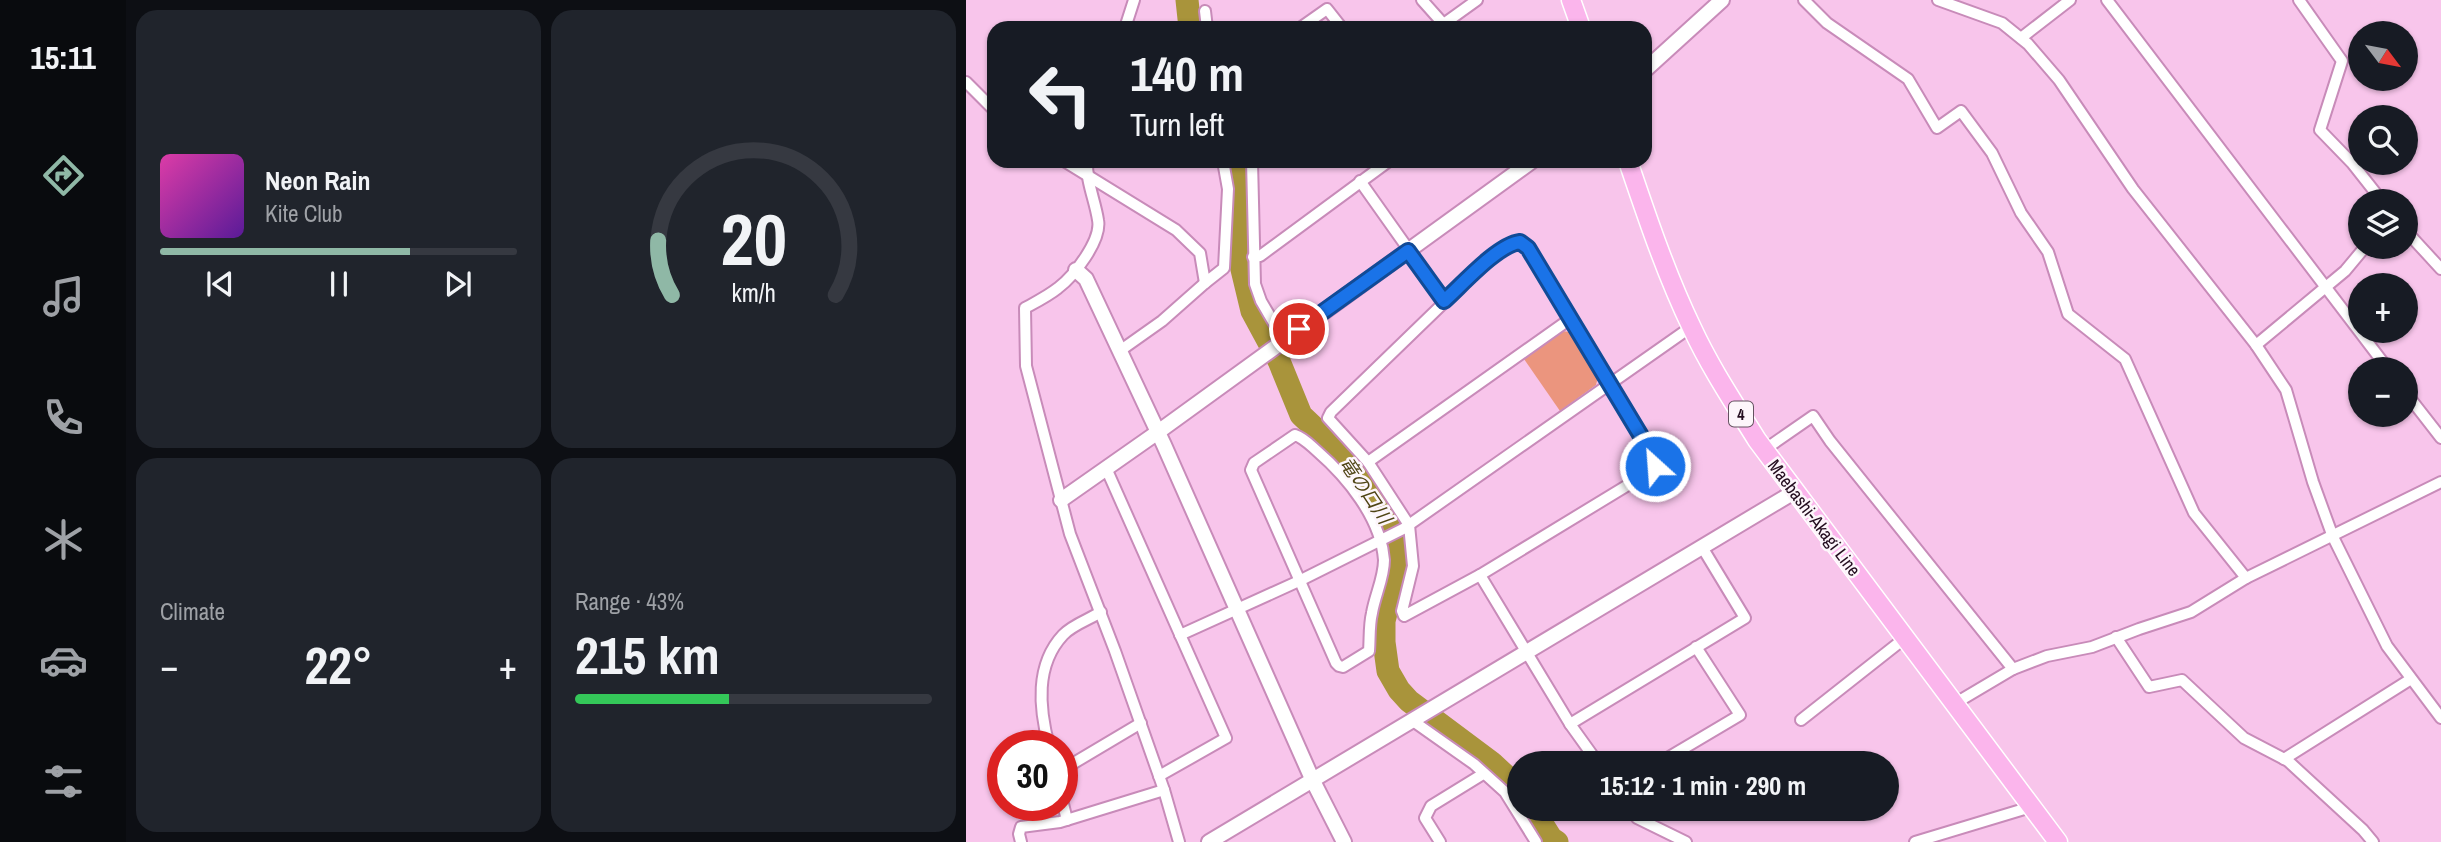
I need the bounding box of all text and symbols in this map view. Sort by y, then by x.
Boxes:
north arrow [2348,21,2418,91]
map controls [2348,21,2418,427]
text: 15:11 [30,36,96,79]
text: 140 m [1130,40,1244,106]
icon: left [1015,49,1106,140]
text: Turn left [1130,103,1224,146]
button: search [2348,105,2418,175]
icon: directions [39,151,88,200]
text: Neon Rain [265,163,370,198]
button: layers [2348,189,2418,259]
text: 20 [720,190,787,288]
text: Kite Club [265,198,343,229]
icon: previous [201,265,239,303]
icon: pause [320,265,358,303]
icon: next [439,265,477,303]
icon: music [39,272,88,321]
button: + [2348,273,2418,343]
text: km/h [731,276,776,310]
pin [1269,299,1329,359]
icon: arrive [1280,310,1318,348]
button: − [2348,357,2418,427]
icon: phone [39,393,88,442]
road number: 4 [1729,402,1753,426]
position arrow [1618,429,1692,503]
water label: 竜の口川 [1334,451,1399,530]
street label: Maebashi-Akagi Line [1762,454,1867,581]
icon: climate [39,515,88,564]
text: Range · 43% [575,586,684,617]
text: Climate [160,596,225,627]
text: 215 km [575,620,720,690]
text: 22° [304,630,373,700]
icon: car [39,636,88,685]
text: − [160,640,178,691]
text: + [499,640,517,691]
speed limit sign: 30 [987,730,1078,821]
icon: filters [39,757,88,806]
text: 15:12 · 1 min · 290 m [1600,768,1806,803]

